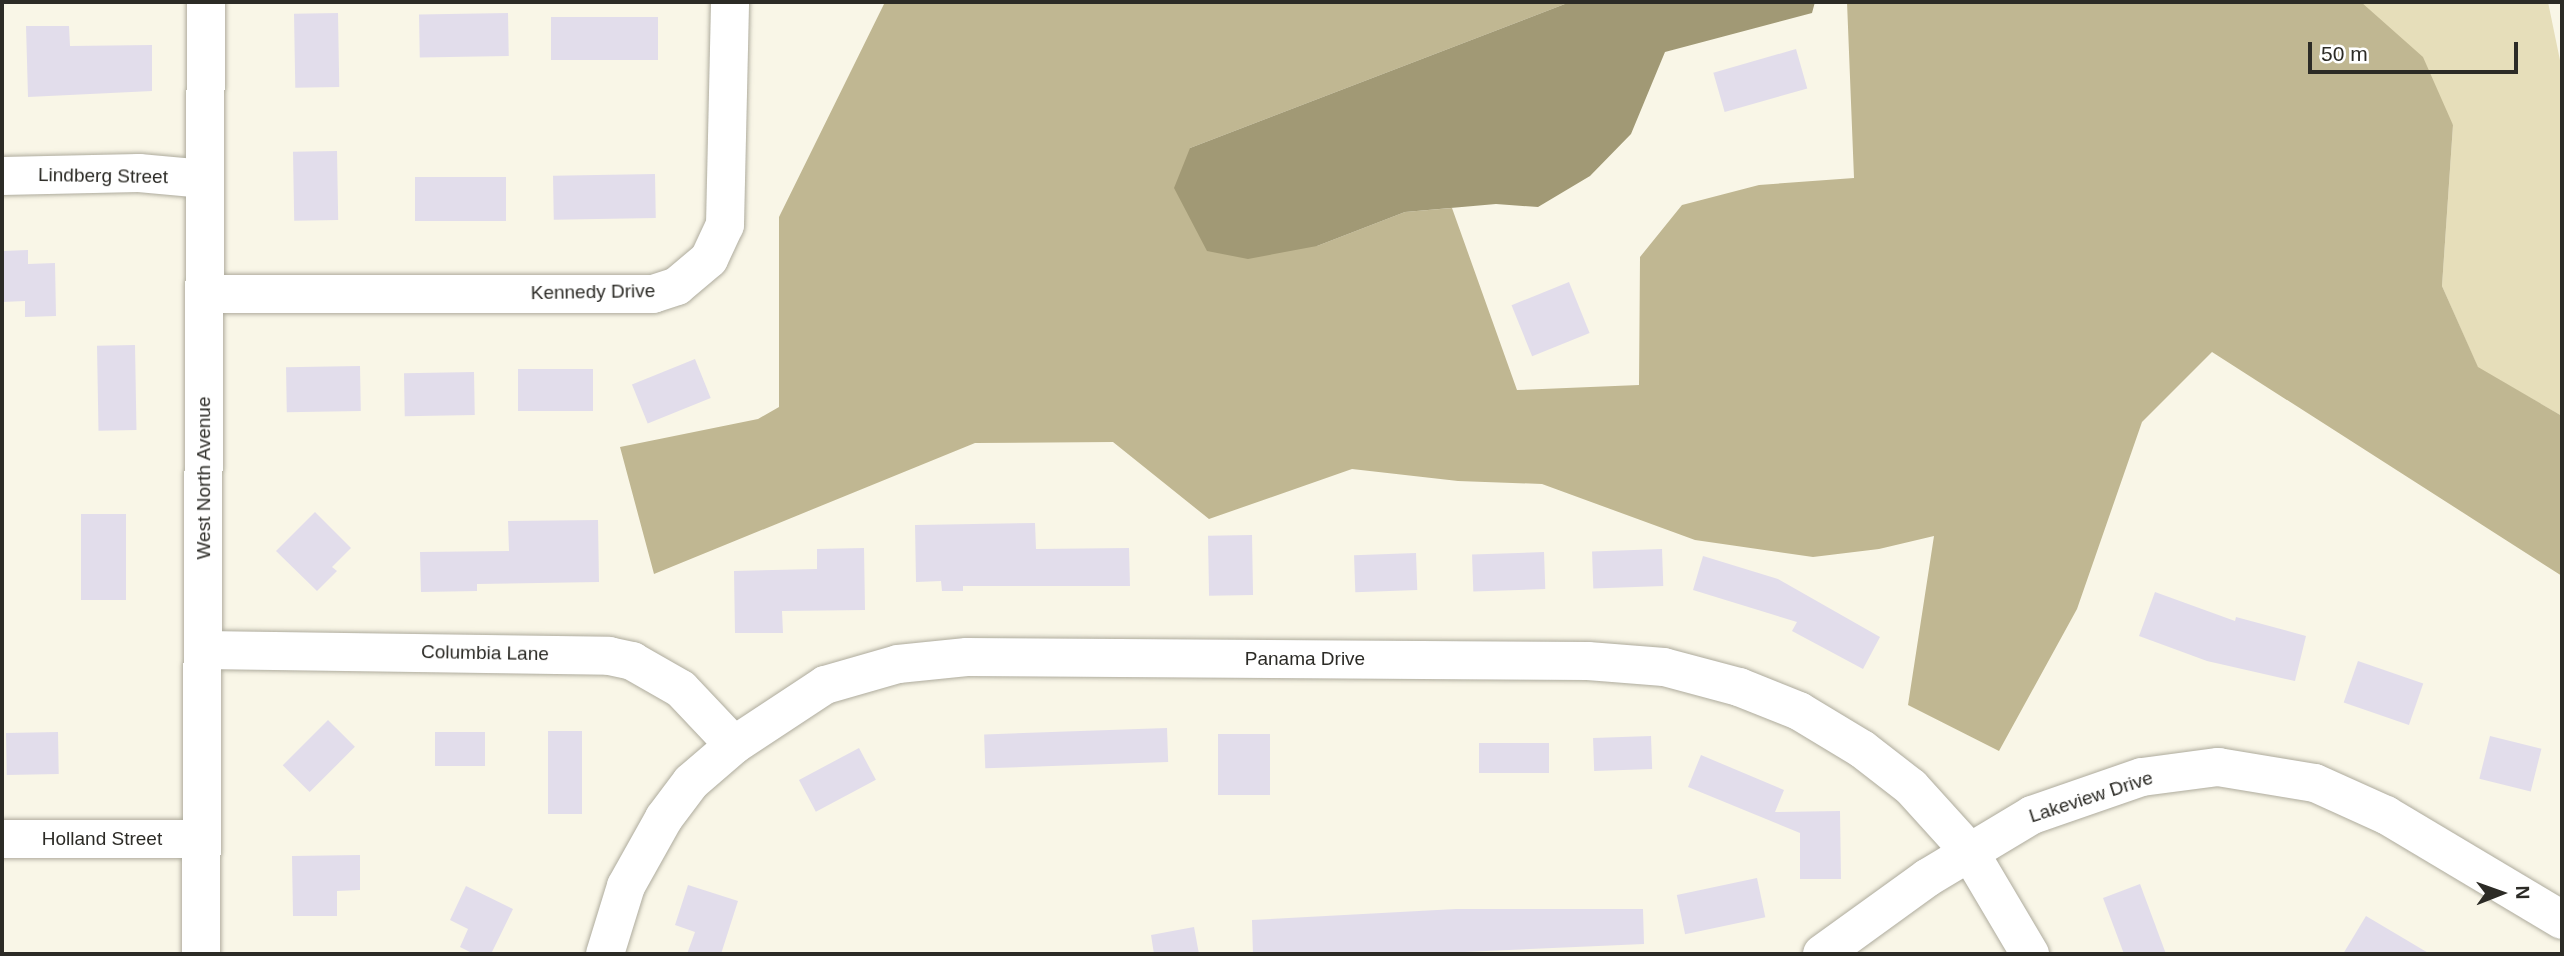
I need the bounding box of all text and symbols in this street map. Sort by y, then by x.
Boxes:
scale bar [2312,28,2522,72]
text: 50 m [2321,42,2368,65]
street label: Lindberg Street [38,163,168,189]
street label: Kennedy Drive [530,280,656,304]
street label: West North Avenue [193,396,215,560]
street label: Columbia Lane [421,640,549,666]
street label: Panama Drive [1245,648,1365,670]
street label: Lakeview Drive [2026,766,2156,828]
street label: Holland Street [42,828,162,850]
north arrow [2466,858,2536,928]
text: N [2512,886,2533,900]

